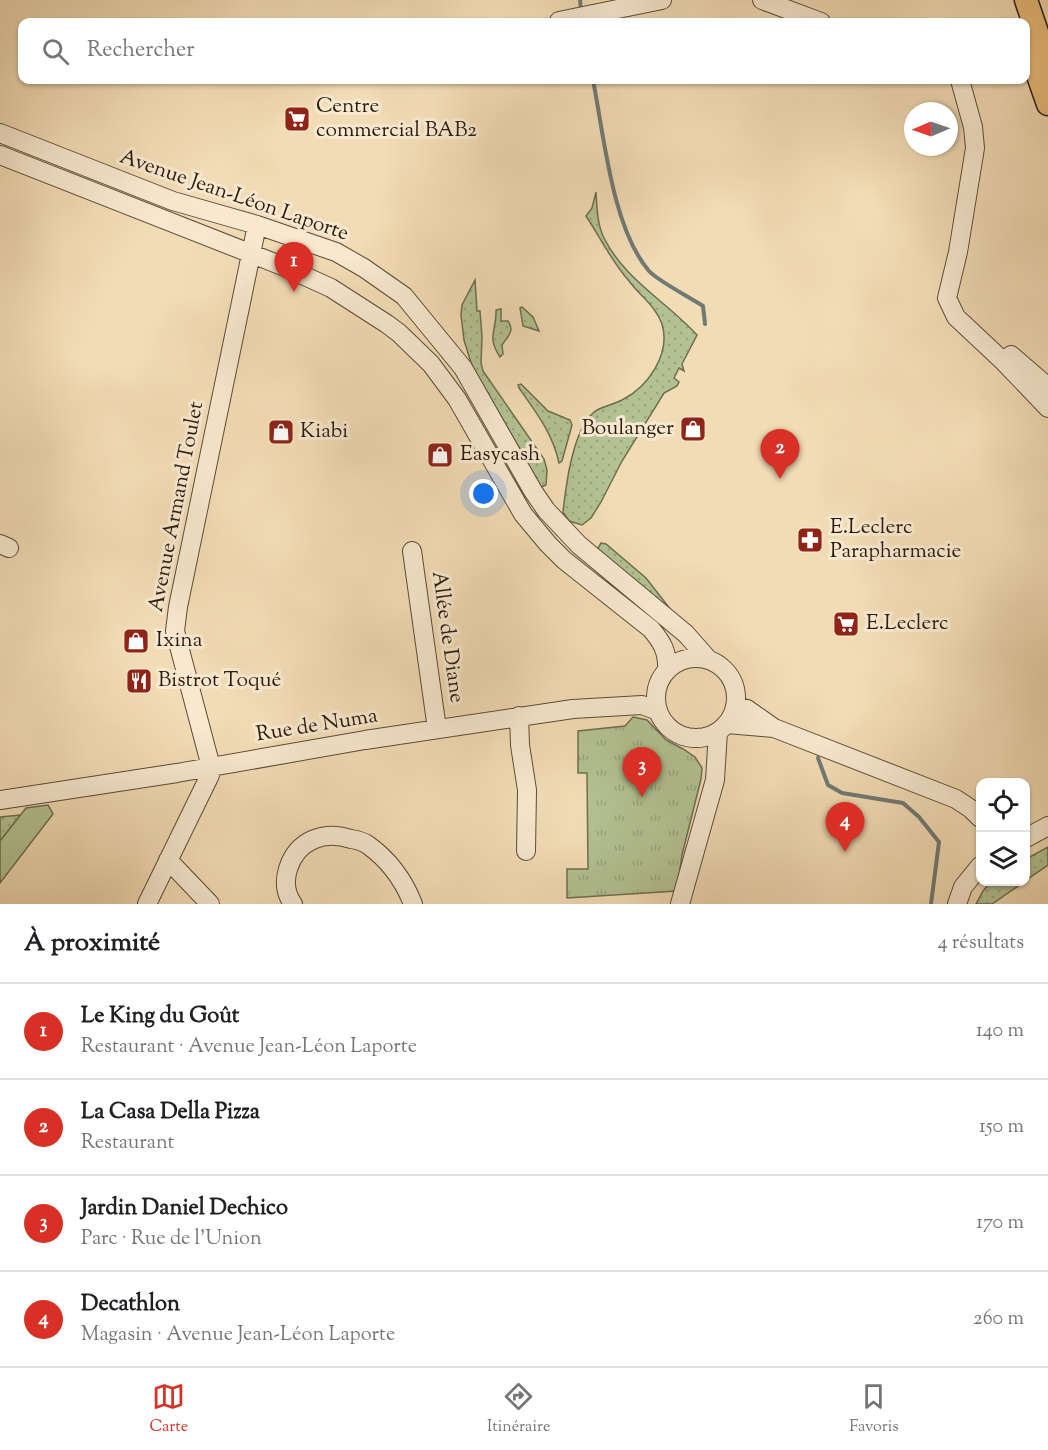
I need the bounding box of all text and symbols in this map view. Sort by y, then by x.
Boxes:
search box [18,18,1030,84]
icon: search [39,35,72,68]
text: Rechercher [87,35,194,67]
place label: Centre commercial BAB2 [316,92,477,146]
north arrow [904,102,958,156]
supermarket icon: Centre commercial BAB2 [282,104,312,134]
street label: Avenue Jean-Léon Laporte [115,143,353,249]
pin: 1 [274,242,314,292]
street label: Avenue Armand Toulet [142,399,212,615]
place label: Boulanger [582,414,674,444]
shop icon: Boulanger [678,414,708,444]
shop icon: Kiabi [266,417,296,447]
place label: Kiabi [300,417,348,447]
pin: 2 [760,430,800,479]
shop icon: Easycash [425,440,455,470]
place label: Easycash [460,440,540,470]
your location [469,479,498,508]
place label: E.Leclerc Parapharmacie [830,513,961,567]
pharmacy icon: E.Leclerc Parapharmacie [795,525,825,555]
street label: Allée de Diane [423,569,471,705]
supermarket icon: E.Leclerc [831,609,861,639]
place label: E.Leclerc [866,609,949,639]
shop icon: Ixina [121,626,151,656]
place label: Ixina [156,626,203,656]
restaurant icon: Bistrot Toqué [124,666,154,696]
place label: Bistrot Toqué [158,666,281,696]
street label: Rue de Numa [254,702,380,750]
pin: 3 [622,748,662,797]
map controls [976,778,1030,886]
button: locate [976,778,1030,832]
pin: 4 [826,802,864,852]
button: layers [976,832,1030,886]
text: À proximité [24,925,160,962]
text: 4 résultats [938,929,1024,958]
text: Le King du Goût [81,1001,239,1033]
text: 1 [40,1017,47,1046]
text: 140 m [976,1017,1024,1046]
text: Restaurant · Avenue Jean-Léon Laporte [81,1033,417,1062]
text: La Casa Della Pizza [81,1097,260,1129]
text: 2 [39,1113,48,1142]
text: 150 m [979,1113,1024,1142]
text: Restaurant [81,1129,174,1158]
text: Jardin Daniel Dechico [81,1193,288,1225]
text: 3 [39,1209,48,1238]
text: 170 m [976,1209,1024,1238]
text: Parc · Rue de l'Union [81,1225,262,1254]
text: Decathlon [81,1289,180,1321]
text: 4 [38,1305,49,1334]
text: 260 m [973,1305,1024,1334]
text: Magasin · Avenue Jean-Léon Laporte [81,1321,395,1350]
tab: Carte [149,1380,188,1439]
tab: Itinéraire [487,1380,550,1439]
tab: Favoris [849,1380,899,1439]

